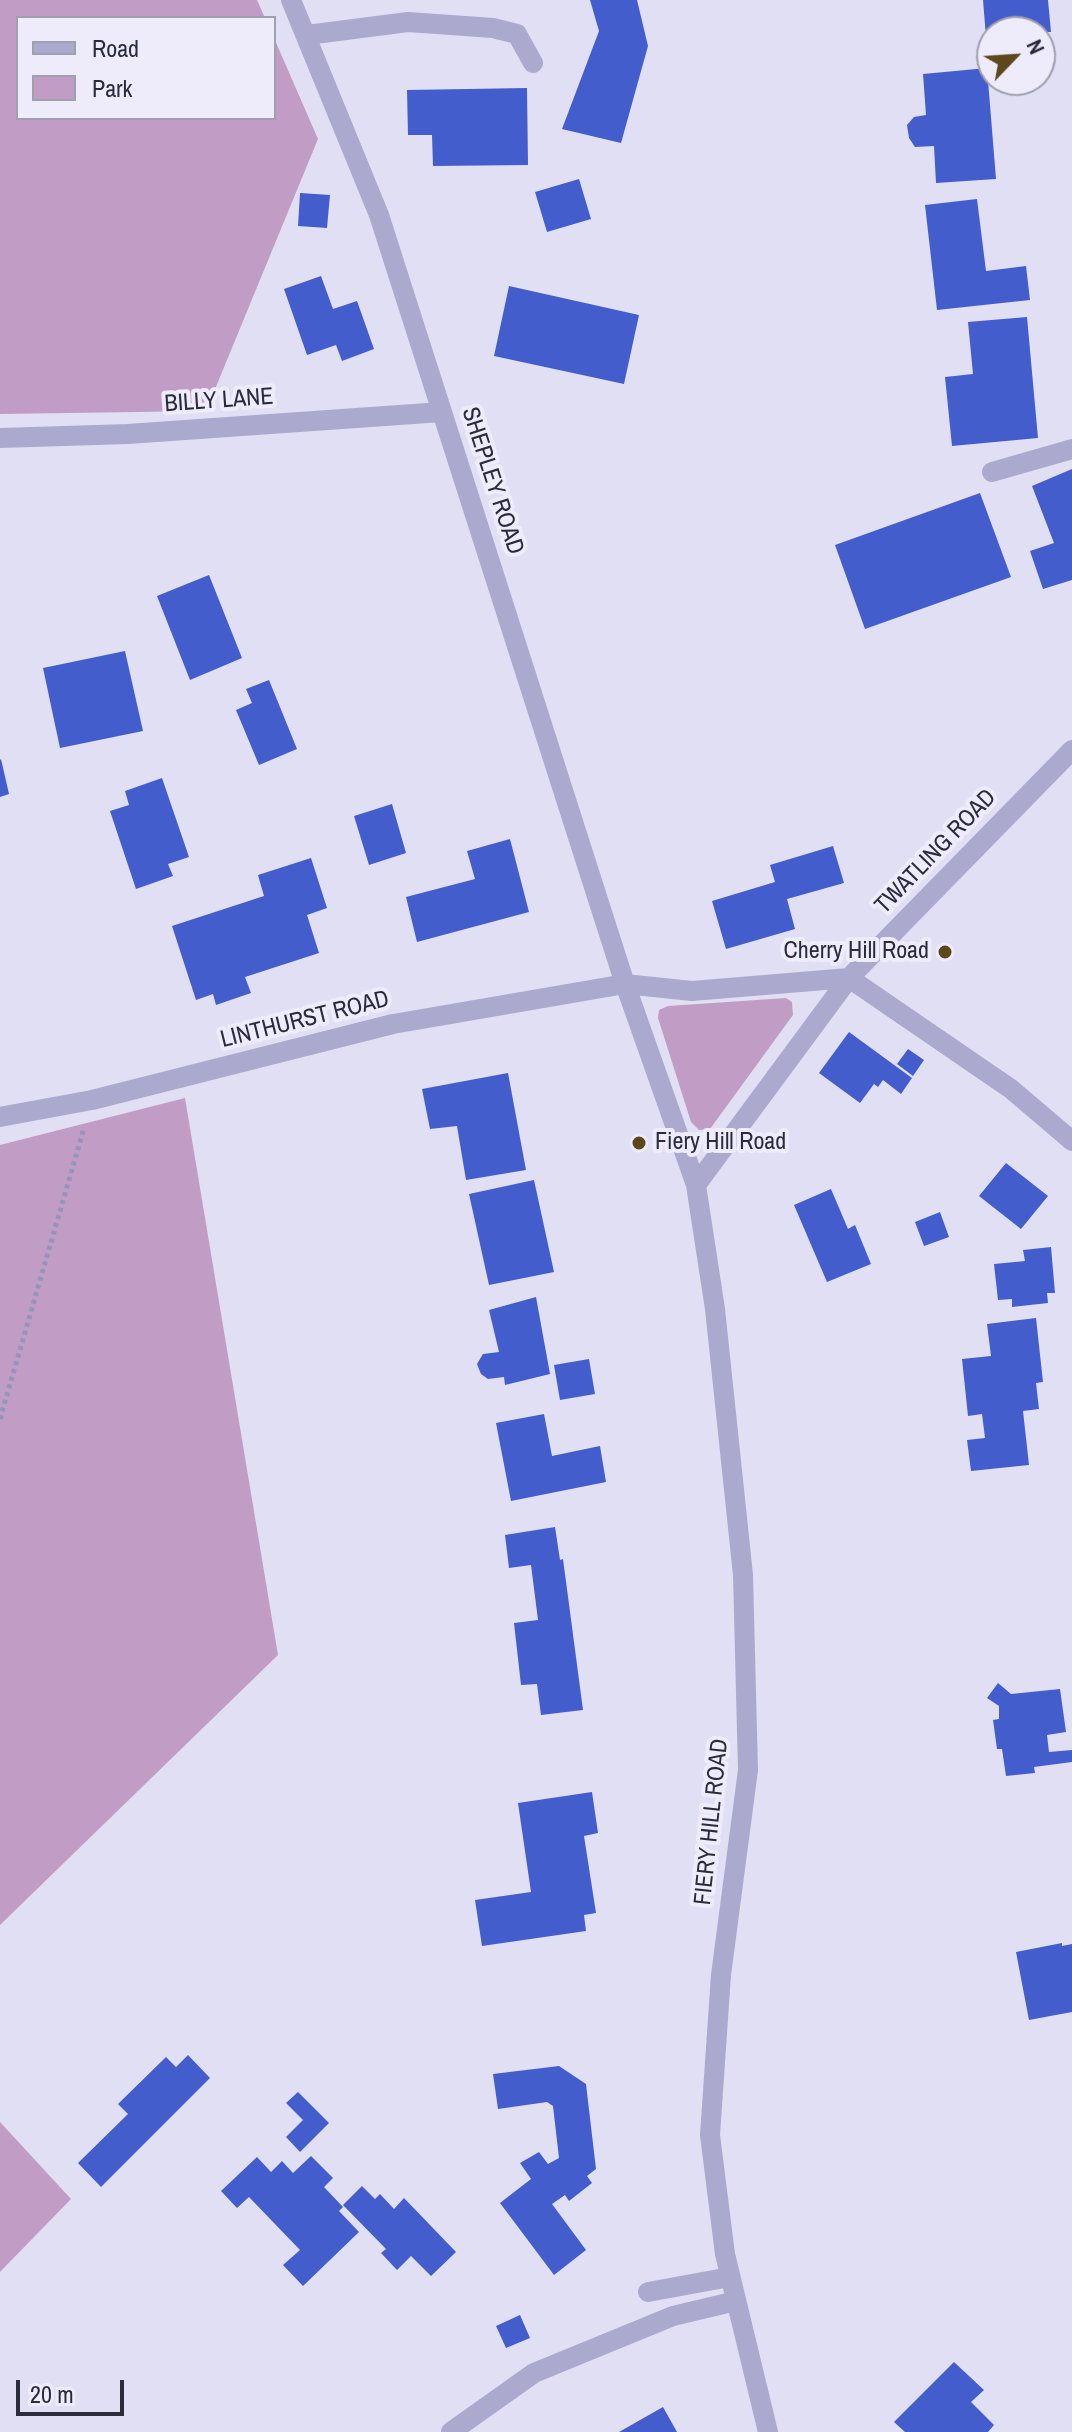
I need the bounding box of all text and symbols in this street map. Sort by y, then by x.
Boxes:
legend [16,16,276,120]
north arrow [976,16,1056,96]
text: Road [92,32,139,64]
text: N [1020,34,1052,59]
text: Park [92,72,132,104]
street label: BILLY LANE [164,383,274,419]
street label: SHEPLEY ROAD [455,404,529,558]
street label: TWATLING ROAD [869,784,1003,920]
place label: Cherry Hill Road [784,938,929,966]
marker: Cherry Hill Road [936,943,954,961]
street label: LINTHURST ROAD [218,985,392,1055]
place label: Fiery Hill Road [655,1129,786,1157]
marker: Fiery Hill Road [630,1134,648,1152]
street label: FIERY HILL ROAD [689,1737,735,1907]
scale bar [20,2364,128,2414]
text: 20 m [30,2378,74,2410]

